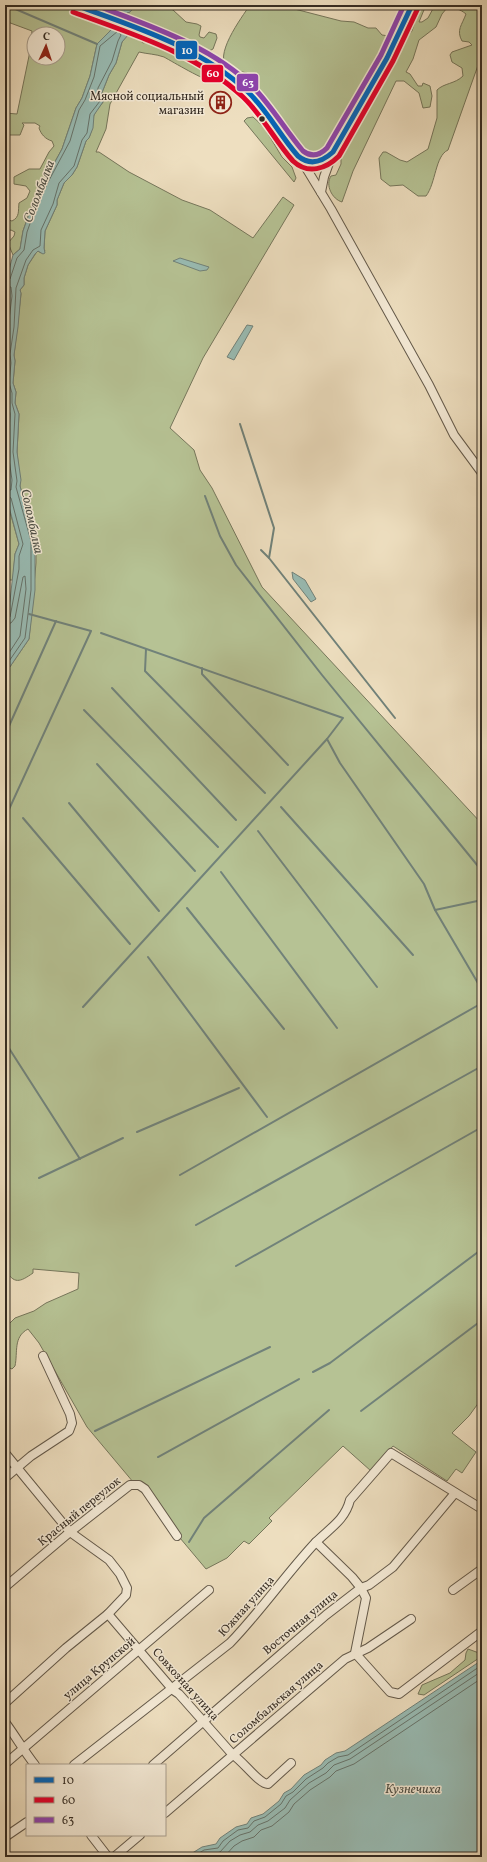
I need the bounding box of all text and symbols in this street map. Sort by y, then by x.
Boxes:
north arrow [26,26,66,66]
text: С [43,30,50,45]
line badge: 10 [175,40,198,60]
text: 10 [181,44,193,59]
line badge: 60 [201,64,224,83]
text: 60 [207,67,220,82]
line badge: 63 [236,73,259,92]
text: 63 [242,76,254,91]
place label: Мясной социальный магазин [90,89,204,119]
building icon: Мясной социальный магазин [207,90,233,116]
unlabelled marker [257,114,267,124]
water label: Соломбалка [20,158,60,226]
water label: Соломбалка [15,487,47,555]
street label: Красный переулок [35,1473,125,1550]
street label: Южная улица [215,1573,278,1641]
street label: Восточная улица [260,1587,341,1659]
street label: улица Крупской [60,1634,139,1704]
street label: Совхозная улица [148,1645,222,1724]
street label: Соломбальская улица [226,1658,327,1748]
legend [26,1764,166,1836]
text: 10 [62,1773,74,1789]
water label: Кузнечиха [385,1781,441,1799]
text: 60 [62,1793,75,1809]
text: 63 [62,1813,74,1829]

